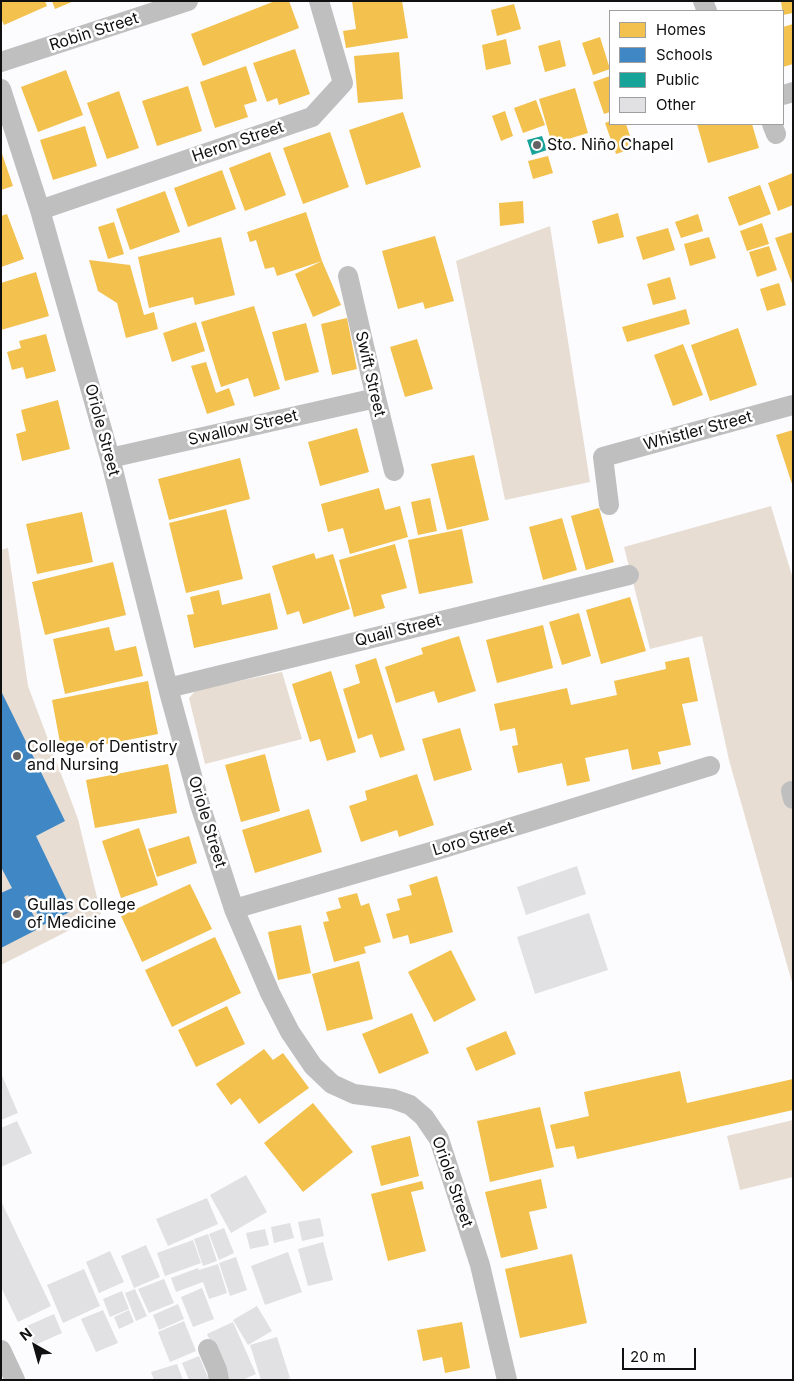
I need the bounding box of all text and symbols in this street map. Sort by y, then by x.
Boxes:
street label: Robin Street [47,9,141,55]
legend [609,10,784,125]
text: Homes [656,20,706,39]
text: Schools [656,45,713,64]
text: Public [656,70,699,89]
text: Other [656,95,696,114]
street label: Heron Street [190,117,286,167]
place label: Sto. Niño Chapel [547,135,674,155]
marker: Sto. Niño Chapel [531,139,543,151]
street label: Swift Street [351,329,389,419]
street label: Oriole Street [80,382,124,478]
street label: Swallow Street [186,406,300,450]
street label: Whistler Street [642,407,754,455]
street label: Quail Street [353,611,443,651]
place label: College of Dentistry and Nursing [27,737,177,775]
marker: College of Dentistry and Nursing [11,750,23,762]
street label: Oriole Street [184,774,230,870]
street label: Loro Street [430,818,516,860]
place label: Gullas College of Medicine [27,895,136,933]
marker: Gullas College of Medicine [11,908,23,920]
street label: Oriole Street [427,1134,477,1230]
north arrow [10,1321,60,1371]
text: N [16,1324,35,1344]
scale bar [624,1338,698,1370]
text: 20 m [630,1347,666,1366]

